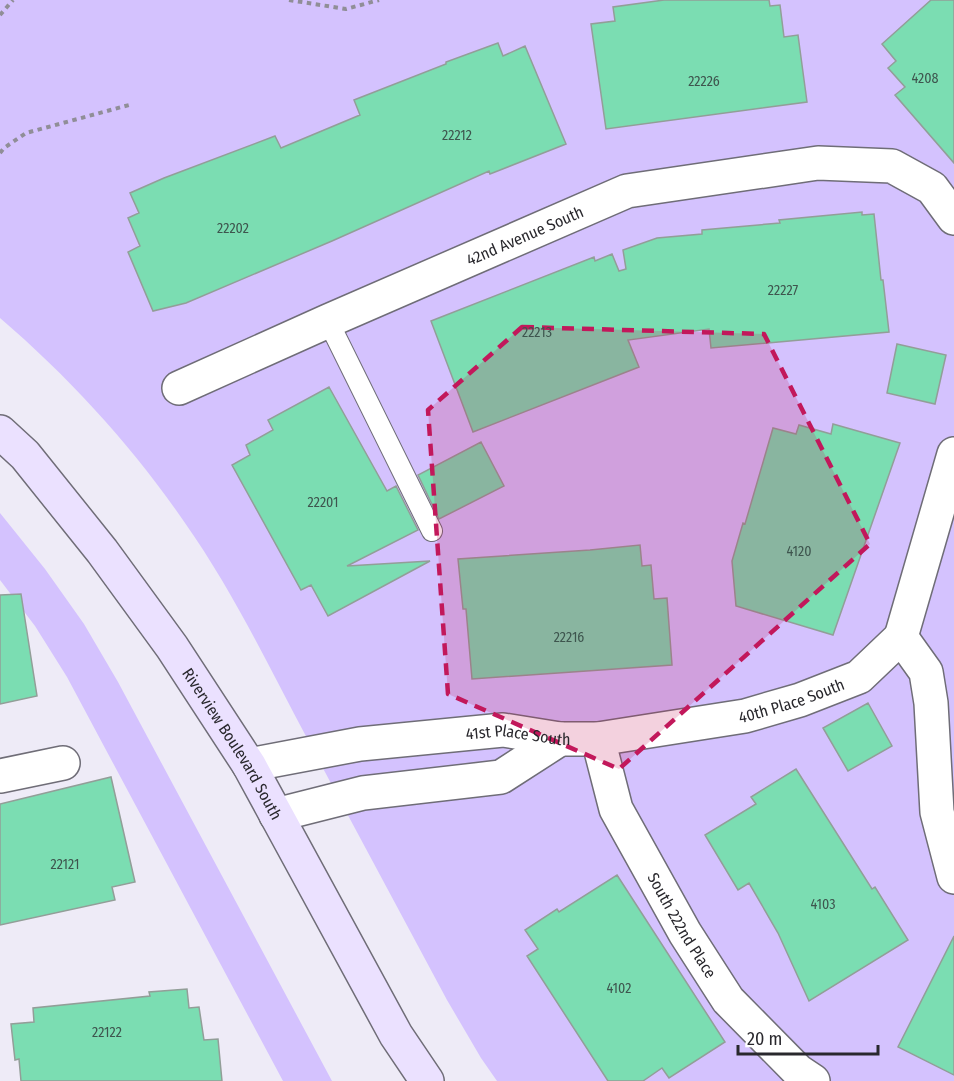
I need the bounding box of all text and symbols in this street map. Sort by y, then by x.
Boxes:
house number: 4208 [911,70,939,87]
house number: 22226 [688,73,720,90]
house number: 22212 [442,127,472,144]
street label: 42nd Avenue South [463,202,586,269]
house number: 22202 [217,220,249,237]
house number: 22227 [768,282,798,299]
house number: 22213 [522,324,552,341]
house number: 22201 [308,494,338,511]
house number: 4120 [787,543,811,560]
house number: 22216 [554,629,584,646]
street label: Riverview Boulevard South [179,664,286,823]
street label: 40th Place South [737,674,847,726]
street label: 41st Place South [465,721,571,749]
house number: 22121 [51,856,79,873]
street label: South 222nd Place [644,869,721,981]
house number: 4103 [811,896,835,913]
house number: 4102 [607,980,631,997]
scale bar [738,1018,878,1056]
house number: 22122 [92,1024,122,1041]
text: 20 m [747,1028,782,1050]

